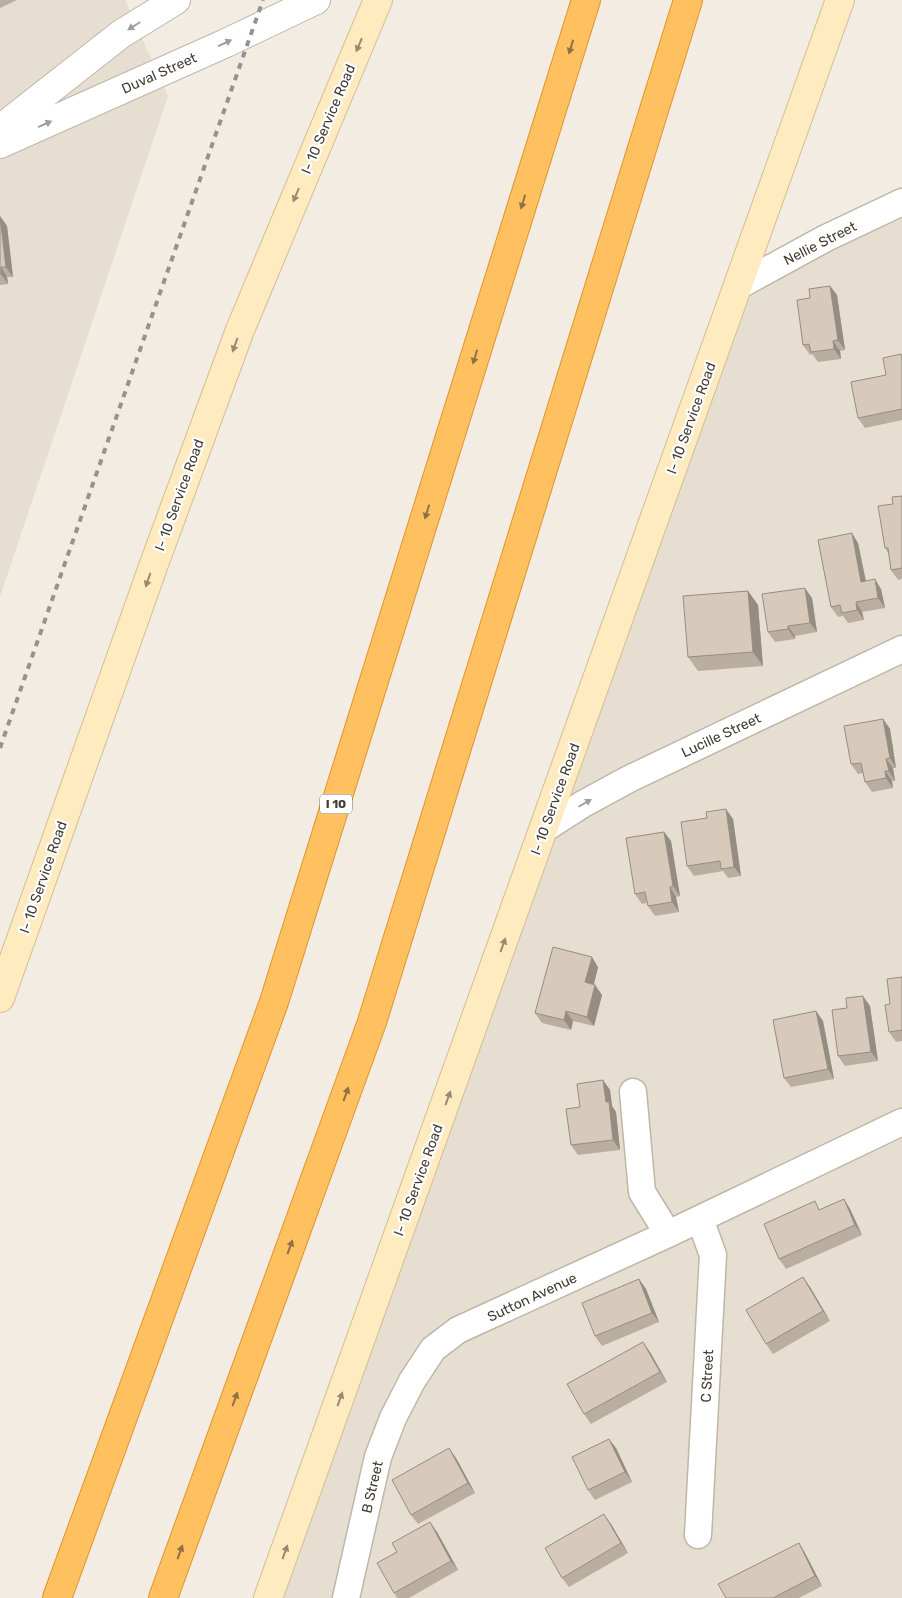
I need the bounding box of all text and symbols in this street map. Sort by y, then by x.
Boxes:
one-way arrow [128,21,141,30]
one-way arrow [354,38,362,52]
one-way arrow [218,39,232,47]
one-way arrow [567,39,575,54]
street label: Duval Street [119,49,200,98]
street label: I- 10 Service Road [298,62,359,177]
one-way arrow [37,119,52,128]
one-way arrow [292,188,300,202]
one-way arrow [519,194,527,209]
street label: Nellie Street [781,218,860,269]
one-way arrow [231,338,238,353]
one-way arrow [470,350,478,365]
street label: I- 10 Service Road [663,360,720,476]
street label: I- 10 Service Road [151,437,208,553]
one-way arrow [422,505,430,520]
one-way arrow [144,573,152,588]
street label: Lucille Street [679,709,764,761]
street label: I- 10 Service Road [527,741,584,857]
road number: I 10 [320,794,352,814]
one-way arrow [579,798,592,807]
street label: I- 10 Service Road [16,819,71,935]
one-way arrow [499,937,507,952]
one-way arrow [342,1086,350,1101]
one-way arrow [444,1090,452,1105]
street label: I- 10 Service Road [390,1122,447,1238]
one-way arrow [287,1239,294,1254]
street label: Sutton Avenue [485,1269,580,1326]
street label: C Street [698,1348,717,1403]
one-way arrow [336,1391,344,1406]
one-way arrow [232,1392,239,1407]
street label: B Street [358,1459,387,1515]
one-way arrow [176,1544,184,1559]
one-way arrow [281,1544,289,1559]

